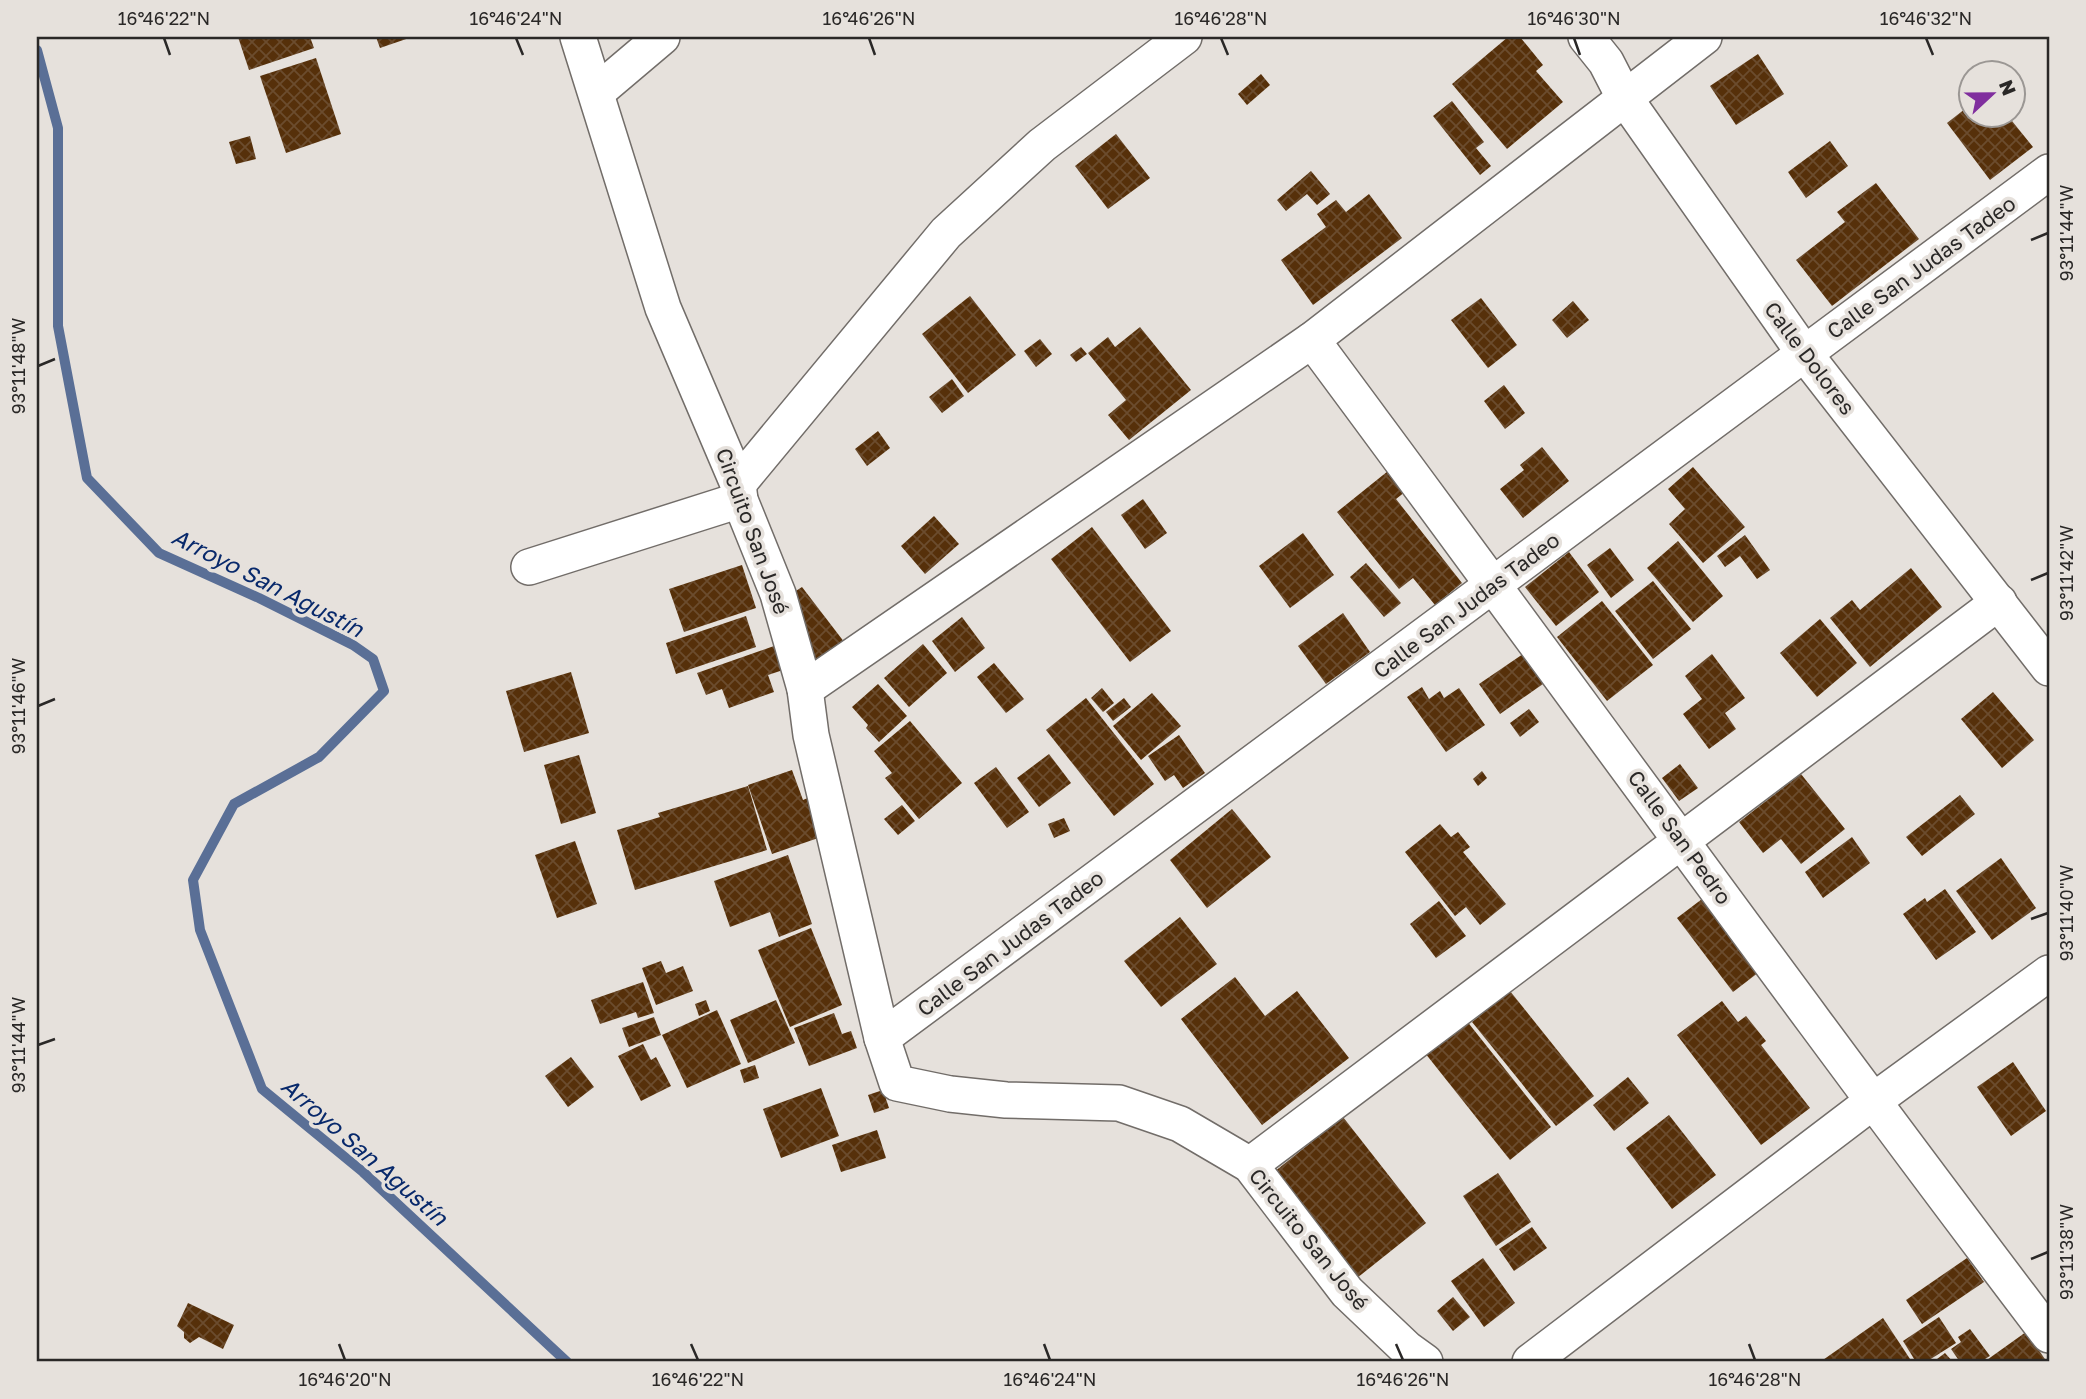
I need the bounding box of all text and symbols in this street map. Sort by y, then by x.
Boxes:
text: 16°46'22"N [118,7,210,29]
text: 16°46'24"N [470,7,562,29]
text: 16°46'26"N [823,7,915,29]
text: 16°46'28"N [1175,7,1267,29]
text: 16°46'30"N [1527,7,1621,29]
text: 16°46'32"N [1880,7,1972,29]
north arrow [1956,60,2026,130]
text: N [1995,76,2022,98]
text: 93°11'44"W [2055,185,2077,281]
street label: Calle San Judas Tadeo [1822,190,2020,344]
street label: Calle Dolores [1759,296,1861,420]
text: 93°11'48"W [7,318,29,414]
street label: Circuito San José [711,444,795,618]
water label: Arroyo San Agustín [168,522,369,643]
text: 93°11'42"W [2055,525,2077,621]
street label: Calle San Judas Tadeo [1368,526,1564,684]
text: 93°11'46"W [7,658,29,754]
street label: Calle San Pedro [1623,765,1737,909]
street label: Calle San Judas Tadeo [912,864,1108,1022]
text: 93°11'40"W [2055,865,2077,961]
text: 93°11'44"W [7,997,29,1093]
water label: Arroyo San Agustín [276,1071,454,1231]
street label: Circuito San José [1244,1163,1374,1315]
text: 93°11'38"W [2055,1204,2077,1300]
text: 16°46'20"N [298,1368,392,1390]
text: 16°46'22"N [652,1368,744,1390]
text: 16°46'24"N [1004,1368,1096,1390]
text: 16°46'26"N [1357,1368,1449,1390]
text: 16°46'28"N [1709,1368,1801,1390]

